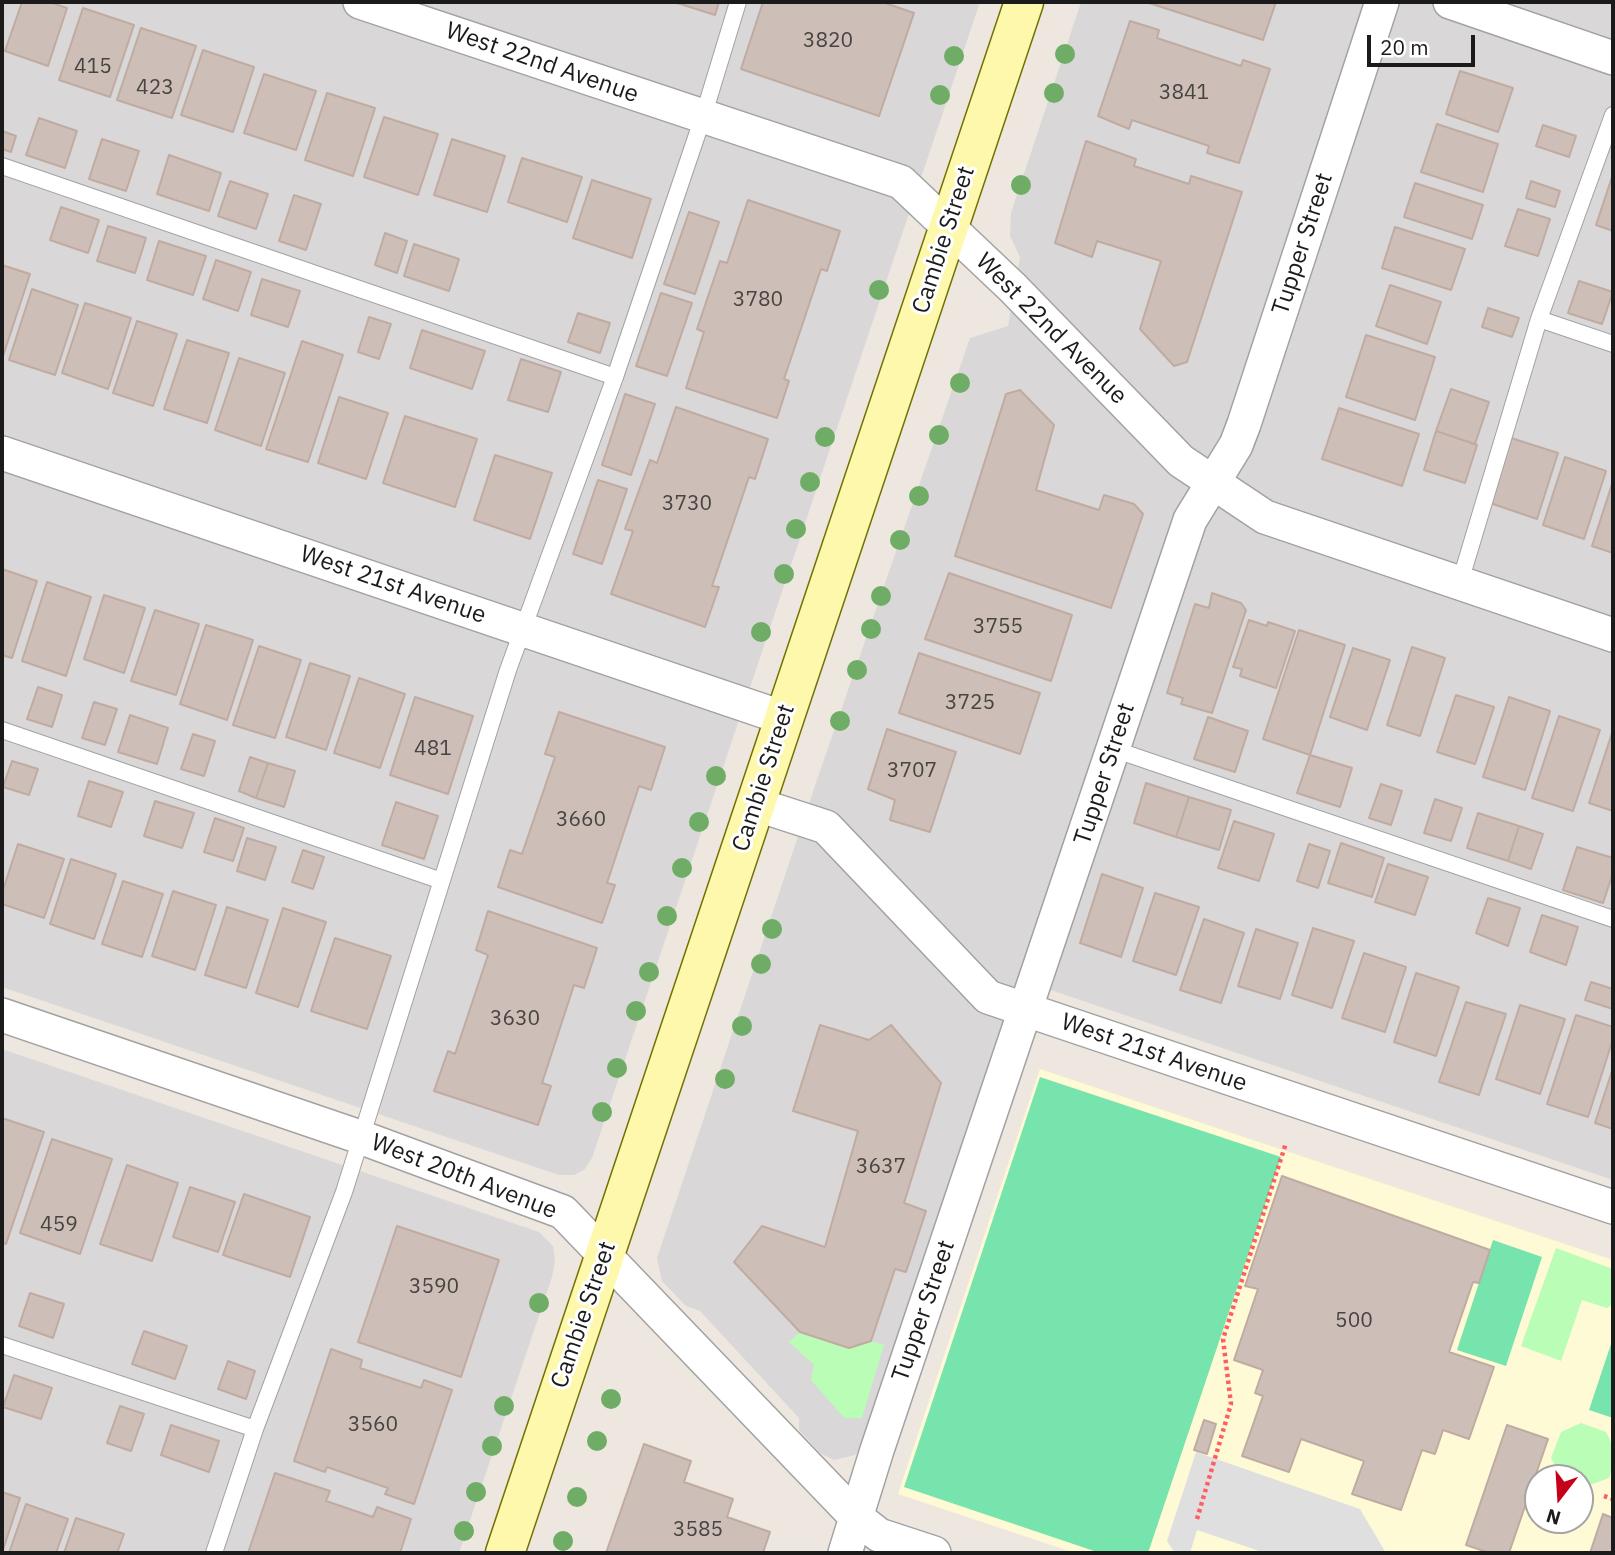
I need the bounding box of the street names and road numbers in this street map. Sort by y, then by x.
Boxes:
street label: West 22nd Avenue [442,17,642,109]
street label: Cambie Street [907,163,981,317]
street label: Tupper Street [1267,169,1339,319]
street label: West 22nd Avenue [969,247,1133,411]
street label: West 21st Avenue [296,540,490,630]
street label: Tupper Street [1069,699,1141,849]
street label: Cambie Street [727,701,801,855]
street label: West 21st Avenue [1057,1008,1251,1098]
street label: West 20th Avenue [367,1128,561,1226]
street label: Tupper Street [886,1237,962,1385]
street label: Cambie Street [545,1238,623,1392]

